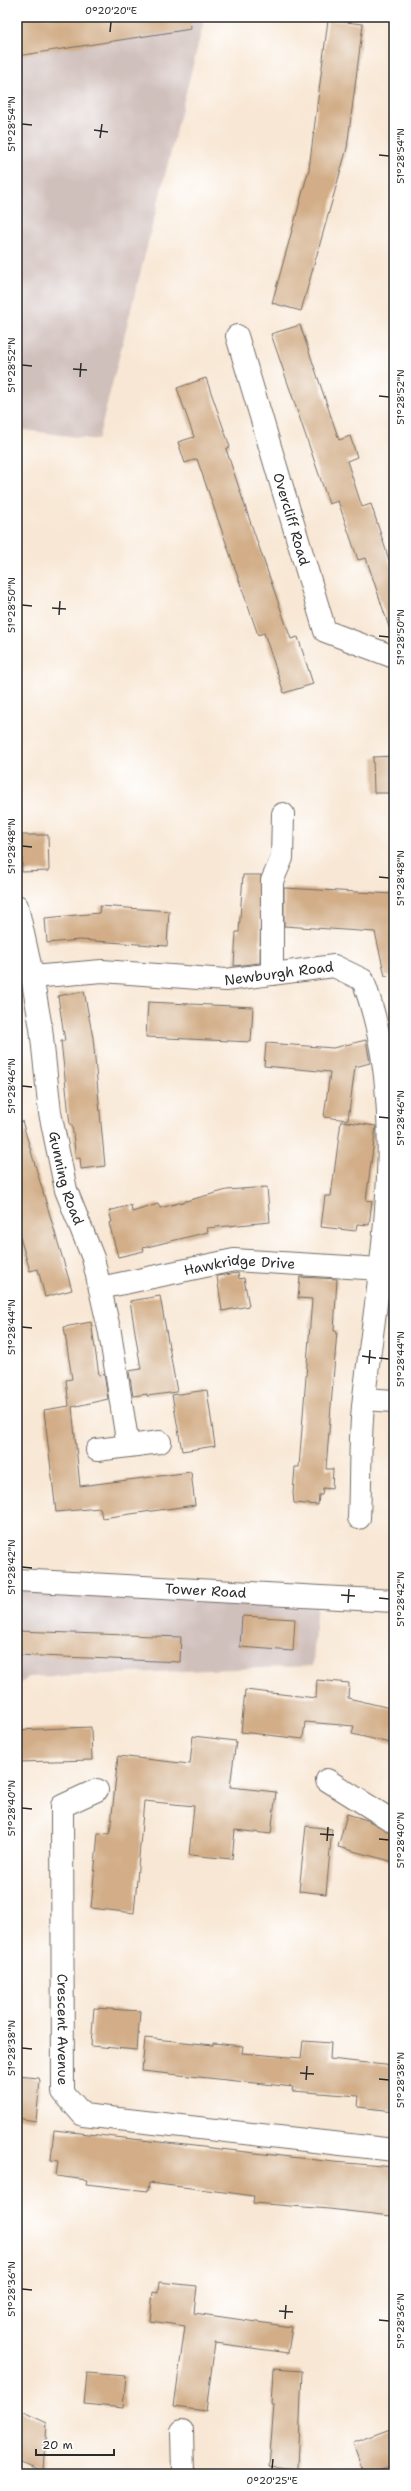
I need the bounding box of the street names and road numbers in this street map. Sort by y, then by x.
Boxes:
street label: Overcliff Road [269,470,314,568]
street label: Newburgh Road [223,957,335,989]
street label: Gunning Road [45,1130,88,1228]
street label: Hawkridge Drive [182,1251,296,1279]
street label: Tower Road [164,1579,247,1602]
street label: Crescent Avenue [54,1974,72,2085]

